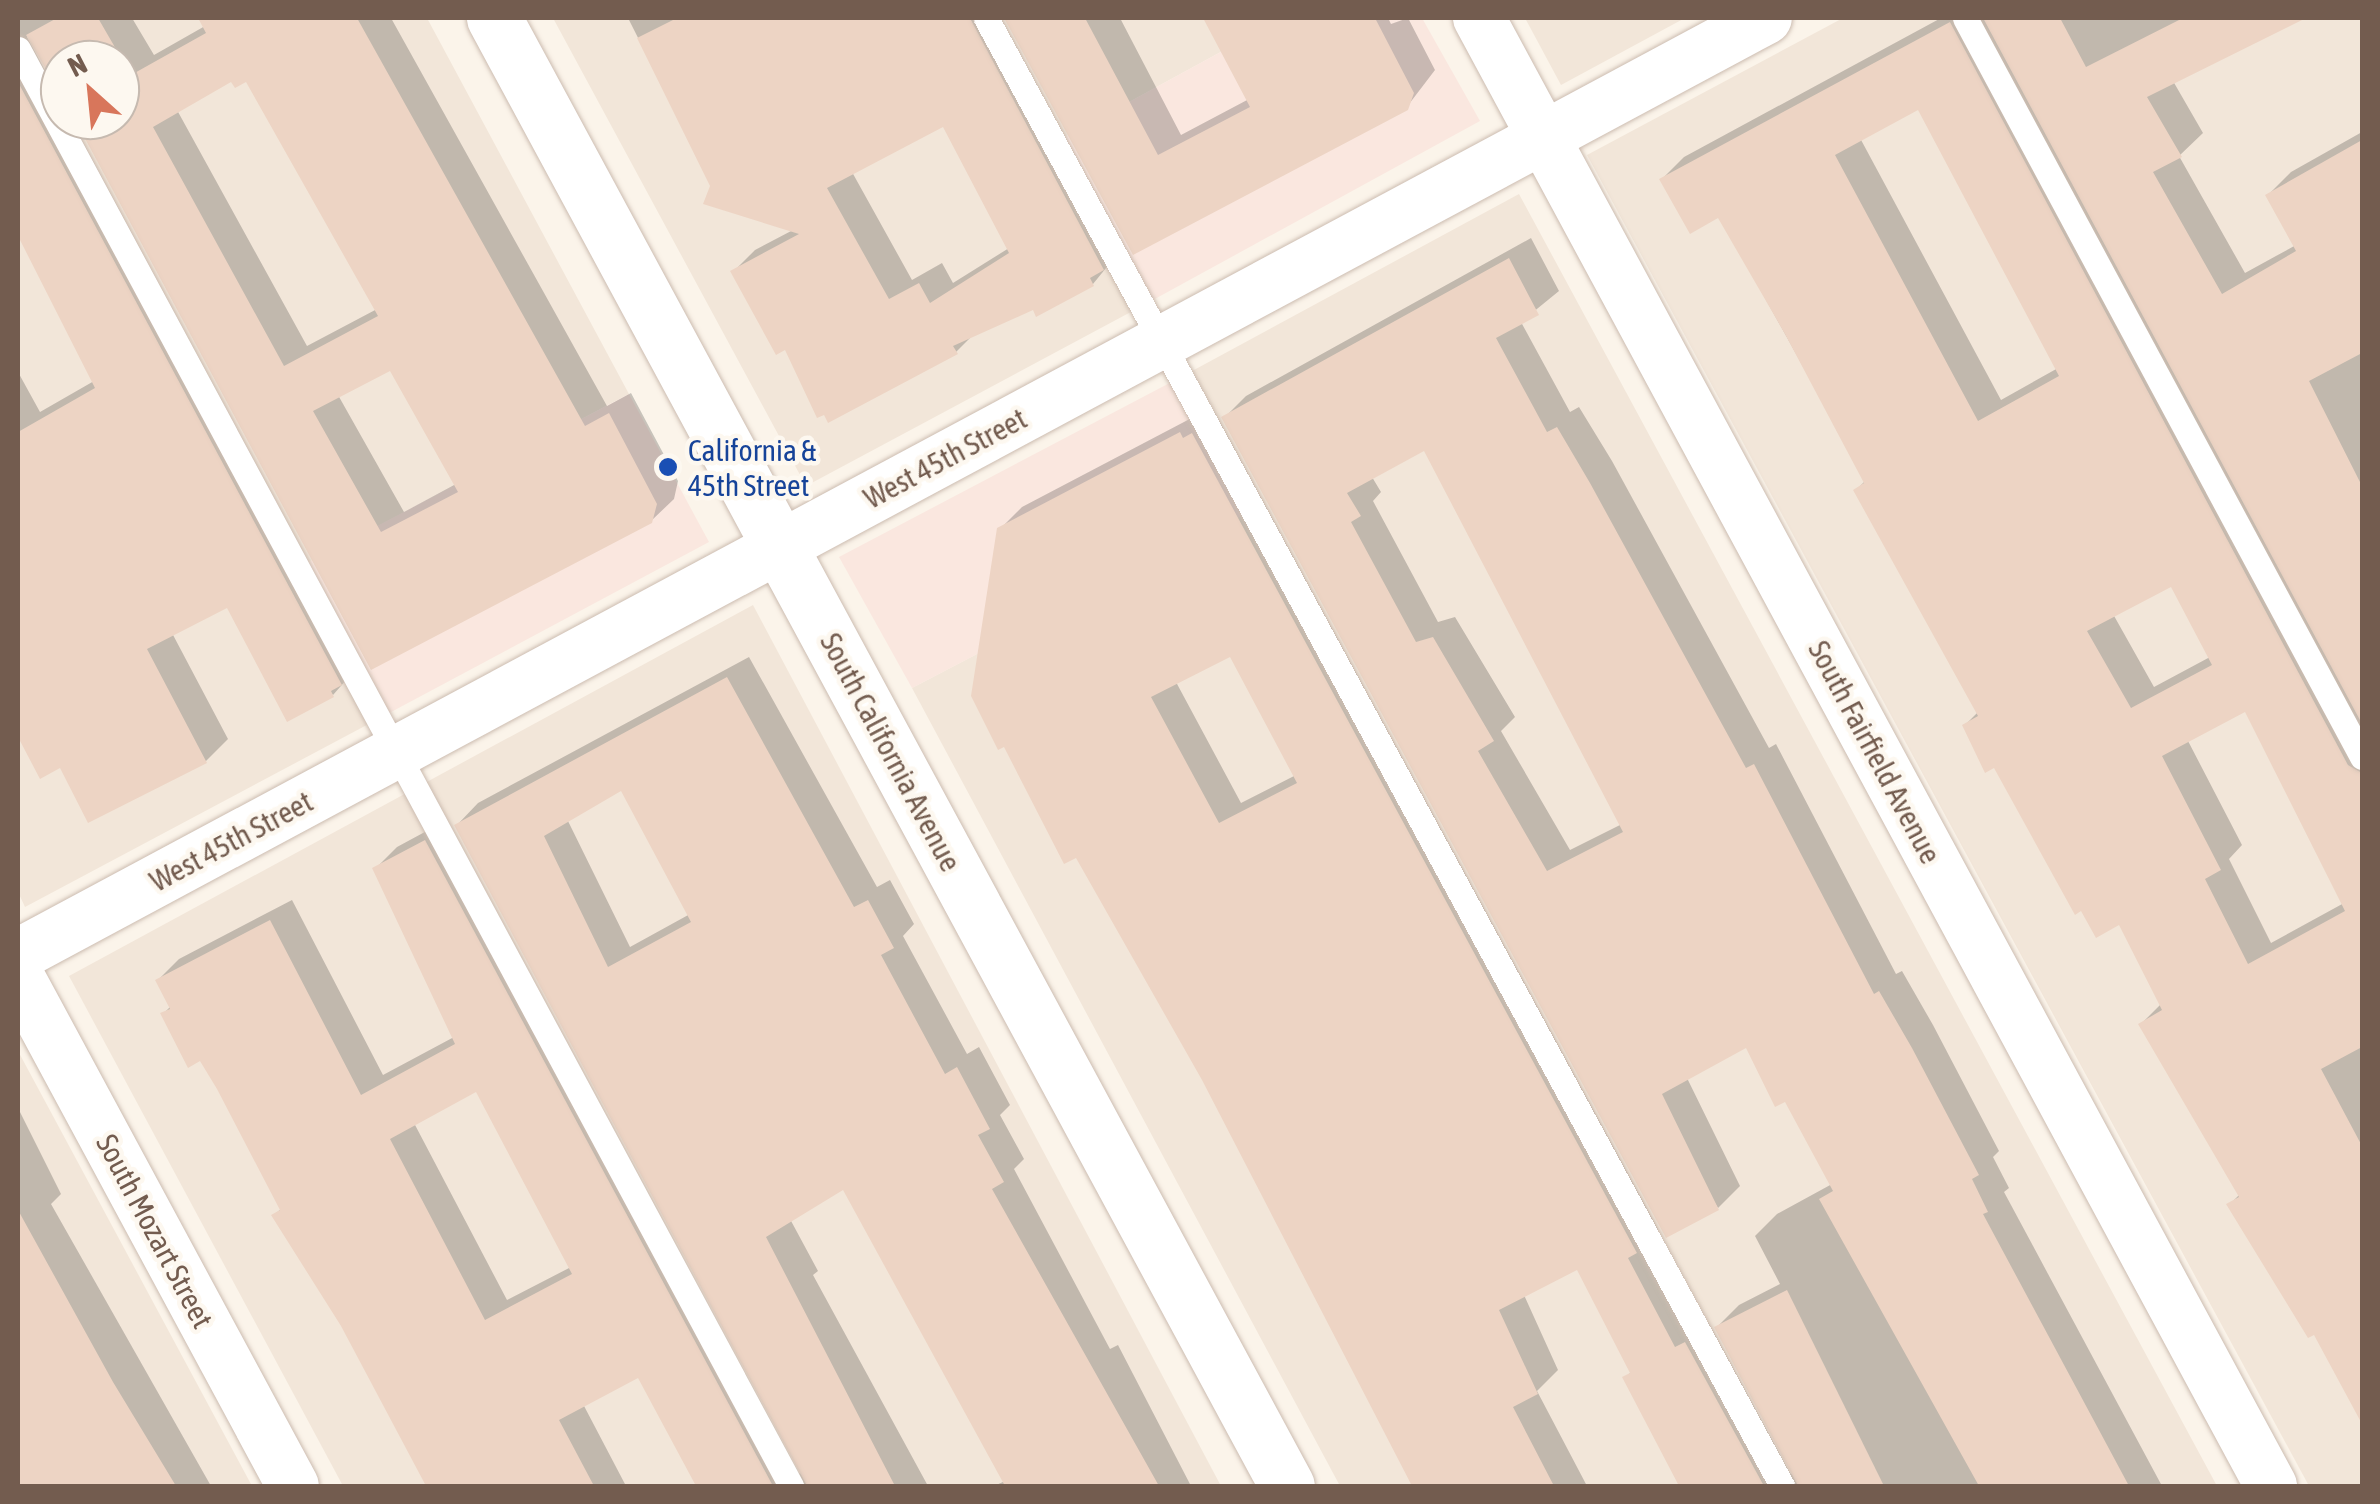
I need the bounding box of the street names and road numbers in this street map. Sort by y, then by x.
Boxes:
street label: West 45th Street [857,400,1033,516]
street label: South California Avenue [813,627,969,877]
street label: South Fairfield Avenue [1801,634,1949,870]
street label: West 45th Street [143,783,319,899]
street label: South Mozart Street [89,1128,221,1334]

